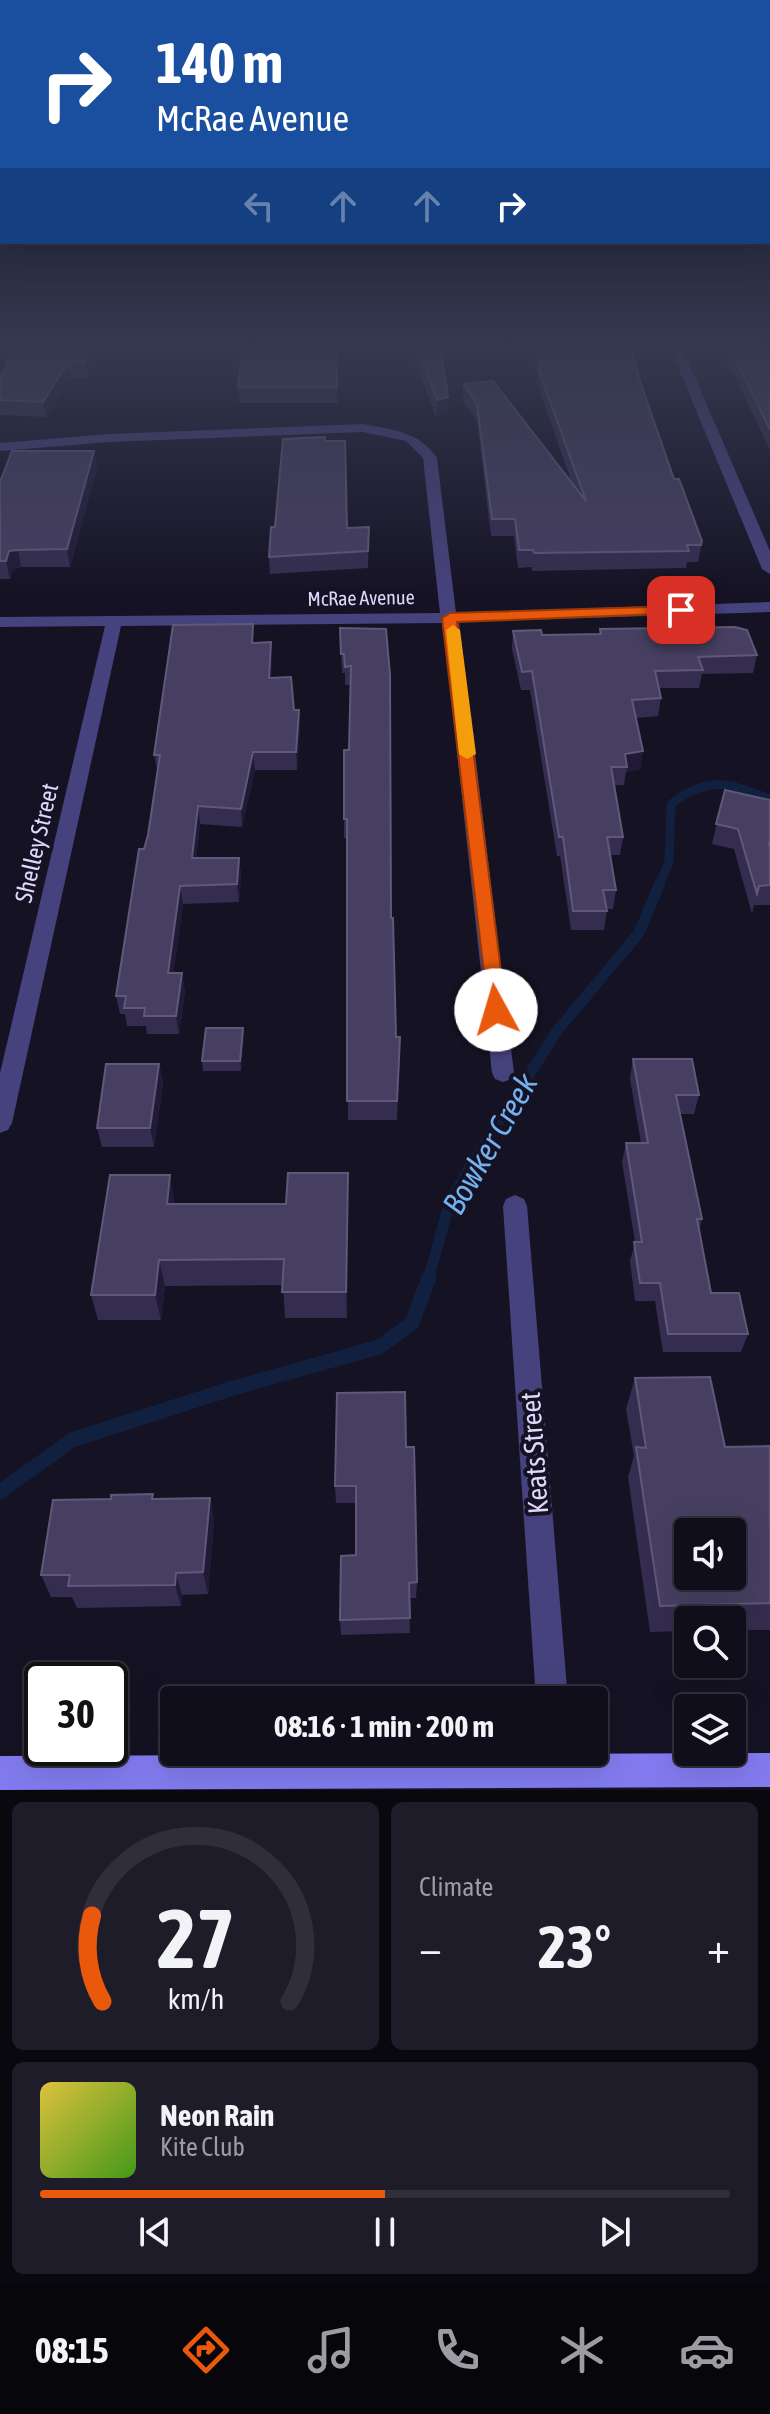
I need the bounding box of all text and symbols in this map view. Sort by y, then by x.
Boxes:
text: 140 m [156,31,283,95]
icon: right [24,32,128,136]
text: McRae Avenue [156,97,349,139]
icon: left [237,184,281,228]
icon: ahead [321,184,365,228]
icon: ahead [405,184,449,228]
icon: right [489,184,533,228]
pin [647,576,715,644]
street label: McRae Avenue [307,585,415,610]
icon: arrive [659,588,703,632]
street label: Shelley Street [10,781,63,905]
position arrow [454,968,538,1052]
water label: Bowker Creek [435,1066,545,1221]
street label: Keats Street [514,1391,554,1515]
map controls [674,1518,746,1766]
button: sound [674,1518,746,1590]
button: search [674,1606,746,1678]
speed limit sign: 30 [24,1662,128,1766]
button: layers [674,1694,746,1766]
text: 08:16 · 1 min · 200 m [274,1709,494,1743]
text: Climate [419,1872,493,1902]
text: 27 [156,1890,235,1986]
text: 23° [538,1912,611,1981]
text: − [419,1922,442,1972]
text: + [707,1922,730,1972]
text: km/h [167,1982,224,2015]
text: Neon Rain [160,2098,274,2132]
text: Kite Club [160,2132,245,2162]
icon: previous [133,2210,177,2254]
icon: pause [363,2210,407,2254]
icon: next [593,2210,637,2254]
icon: directions [178,2322,234,2378]
icon: music [303,2322,359,2378]
icon: phone [429,2322,485,2378]
icon: climate [554,2322,610,2378]
icon: car [679,2322,735,2378]
text: 08:15 [35,2329,109,2371]

